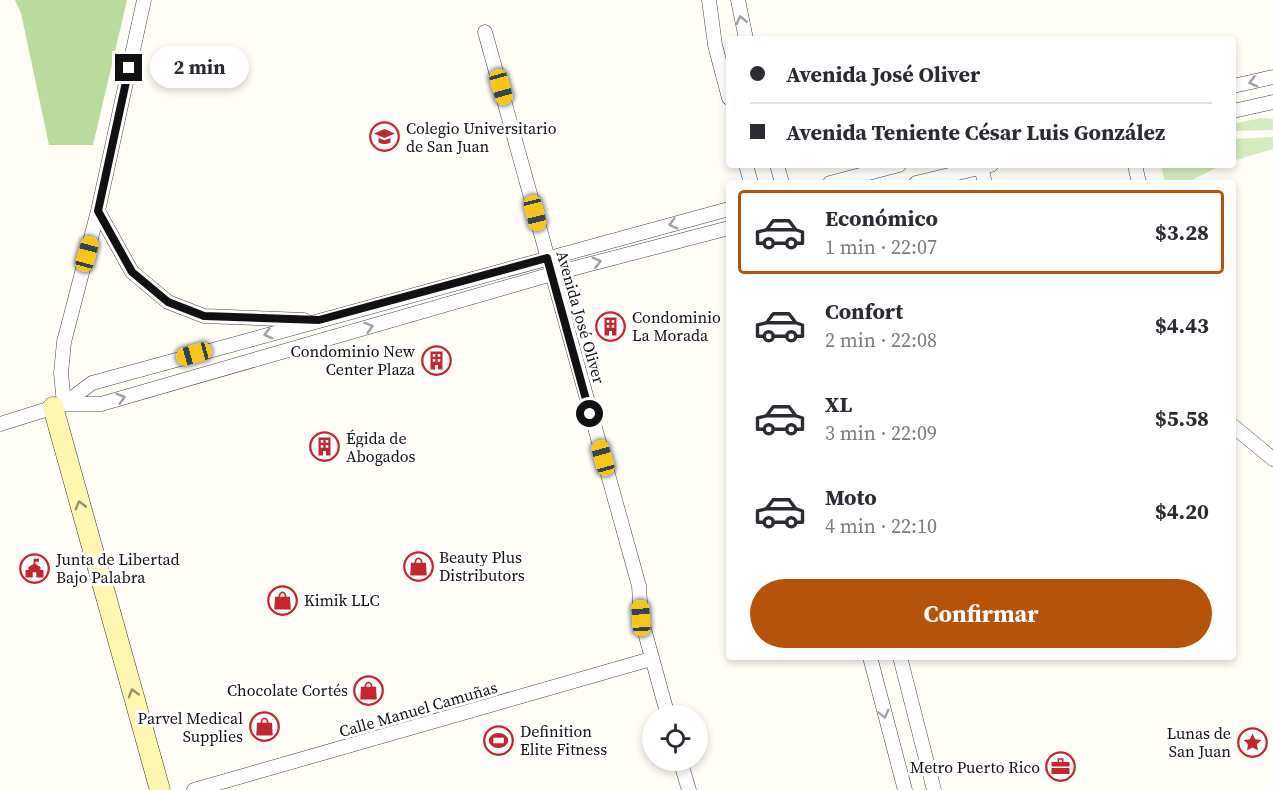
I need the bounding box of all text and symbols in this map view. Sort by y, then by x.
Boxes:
one-way arrow [736,15,749,25]
callout: 2 min [150,47,249,89]
text: 2 min [174,53,225,81]
route end [115,54,142,81]
text: Avenida José Oliver [786,59,980,89]
car [487,67,515,107]
one-way arrow [1248,74,1258,87]
place label: Colegio Universitario de San Juan [406,117,557,157]
text: Avenida Teniente César Luis González [786,117,1165,147]
school or university icon: Colegio Universitario de San Juan [369,121,401,153]
car [522,193,548,233]
text: Económico [825,203,938,233]
icon: car [753,205,807,259]
one-way arrow [668,217,678,229]
text: $3.28 [1155,217,1209,247]
text: 1 min · 22:07 [825,233,937,261]
car [74,234,100,274]
street label: Avenida José Oliver [551,248,611,386]
one-way arrow [592,257,602,270]
text: Confort [825,296,903,326]
icon: car [753,298,807,352]
place label: Condominio La Morada [632,306,721,346]
building icon: Condominio La Morada [595,310,627,342]
text: $4.43 [1155,310,1209,340]
one-way arrow [363,322,374,334]
text: 2 min · 22:08 [825,326,937,354]
one-way arrow [263,327,273,340]
car [174,340,214,368]
place label: Condominio New Center Plaza [291,340,416,380]
building icon: Condominio New Center Plaza [420,344,452,376]
text: XL [825,389,852,419]
icon: car [753,391,807,445]
one-way arrow [116,392,126,405]
route start [576,400,603,427]
text: $5.58 [1155,403,1209,433]
text: 3 min · 22:09 [825,419,937,447]
place label: Égida de Abogados [346,427,416,467]
building icon: Égida de Abogados [309,431,341,463]
car [589,438,617,478]
text: Moto [825,482,877,512]
icon: car [753,484,807,538]
text: $4.20 [1155,496,1209,526]
one-way arrow [75,501,87,511]
text: 4 min · 22:10 [825,512,937,540]
place label: Beauty Plus Distributors [439,546,525,586]
place label: Junta de Libertad Bajo Palabra [55,548,180,588]
shop icon: Beauty Plus Distributors [402,550,434,582]
public building icon: Junta de Libertad Bajo Palabra [19,552,51,584]
button: Confirmar [750,579,1212,648]
shop icon: Kimik LLC [267,584,299,616]
place label: Kimik LLC [304,589,380,611]
car [631,599,651,637]
shop icon: Chocolate Cortés [353,674,385,706]
street label: Calle Manuel Camuñas [336,676,500,742]
place label: Chocolate Cortés [227,679,348,701]
one-way arrow [127,688,140,698]
map controls [642,705,708,771]
button: locate [642,705,708,771]
place label: Parvel Medical Supplies [137,707,243,747]
one-way arrow [877,709,890,719]
shop icon: Parvel Medical Supplies [248,711,280,743]
place label: Definition Elite Fitness [520,720,607,760]
place label: Lunas de San Juan [1167,722,1231,762]
sports icon: Definition Elite Fitness [483,724,515,756]
place icon: Lunas de San Juan [1236,726,1268,758]
office icon: Metro Puerto Rico [1045,751,1077,783]
place label: Metro Puerto Rico [910,756,1040,778]

